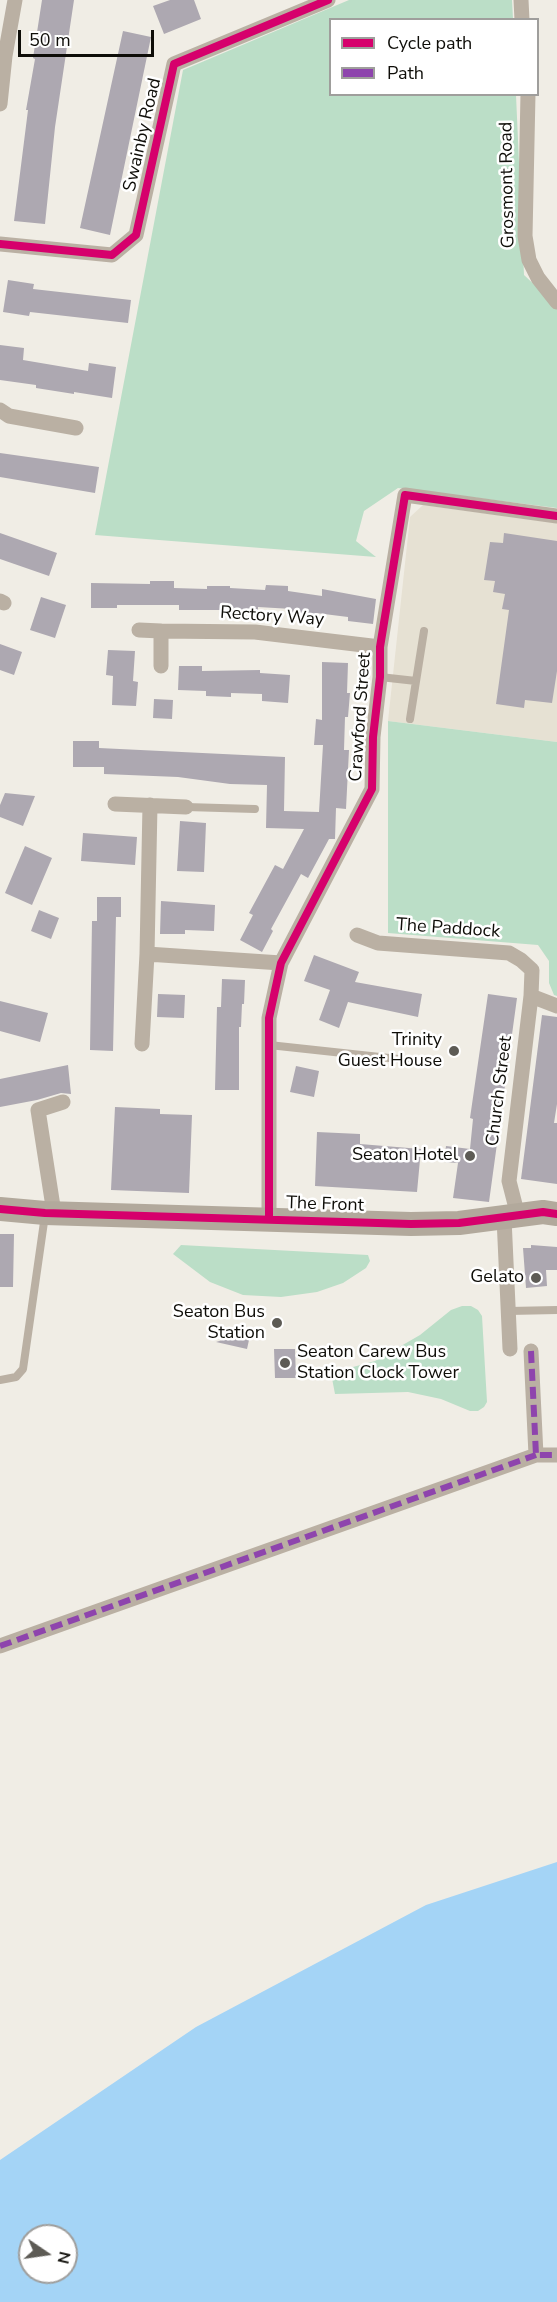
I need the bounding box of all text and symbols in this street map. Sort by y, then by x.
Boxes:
scale bar [21,18,158,56]
legend [329,18,539,96]
text: 50 m [29,28,71,52]
text: Cycle path [387,31,472,55]
text: Path [387,61,424,85]
street label: Swainby Road [119,76,167,194]
street label: Grosmont Road [496,122,520,248]
street label: Rectory Way [219,603,325,631]
street label: Crawford Street [346,652,376,782]
street label: The Paddock [395,915,501,943]
place label: Trinity Guest House [338,1030,442,1072]
street label: Church Street [483,1035,517,1147]
marker: Trinity Guest House [447,1044,461,1058]
place label: Seaton Hotel [352,1145,458,1167]
marker: Seaton Hotel [463,1149,477,1163]
street label: The Front [286,1193,364,1217]
place label: Gelato [470,1267,524,1289]
marker: Gelato [529,1271,543,1285]
place label: Seaton Bus Station [173,1302,265,1344]
marker: Seaton Bus Station [270,1316,284,1330]
place label: Seaton Carew Bus Station Clock Tower [297,1342,459,1384]
marker: Seaton Carew Bus Station Clock Tower [278,1356,292,1370]
north arrow [18,2224,78,2284]
text: N [52,2249,76,2266]

